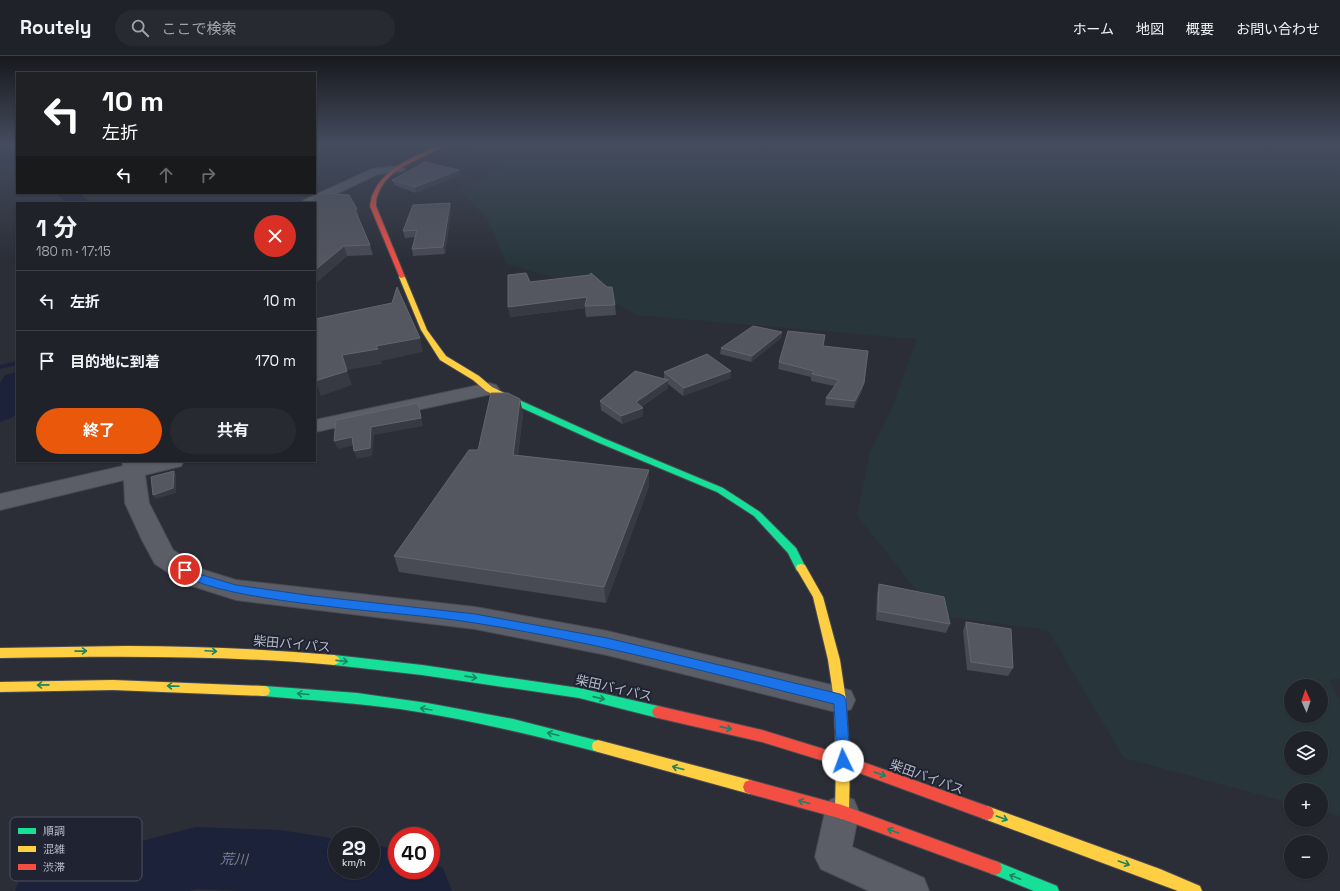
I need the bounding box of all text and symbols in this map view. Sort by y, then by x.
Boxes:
search box [115,10,395,46]
text: Routely [20,15,91,40]
icon: search [129,17,151,39]
text: ここで検索 [161,19,236,38]
text: ホーム [1072,20,1114,38]
text: 地図 [1136,20,1164,38]
text: 概要 [1186,20,1214,38]
text: お問い合わせ [1236,20,1320,38]
text: 10 m [102,83,164,119]
icon: left [36,88,88,140]
text: 左折 [102,121,138,144]
icon: left [113,164,135,186]
icon: ahead [155,164,177,186]
icon: right [197,164,219,186]
text: 1 分 [36,212,77,243]
button: close [254,215,296,257]
text: 180 m · 17:15 [36,243,111,260]
icon: left [36,290,58,312]
text: 10 m [263,291,296,310]
text: 左折 [70,292,100,311]
icon: arrive [36,350,58,372]
text: 170 m [255,351,296,370]
text: 目的地に到着 [70,352,160,371]
button: 終了 [36,408,162,454]
button: 共有 [170,408,296,454]
pin [168,553,202,587]
icon: arrive [174,559,196,581]
street label: 柴田バイパス [253,632,331,656]
one-way arrow [74,647,87,654]
one-way arrow [204,648,217,655]
one-way arrow [335,658,348,665]
street label: 柴田バイパス [574,671,654,705]
one-way arrow [464,673,477,681]
north arrow [1284,679,1328,723]
map controls [1284,679,1328,879]
one-way arrow [37,681,50,689]
one-way arrow [167,682,180,690]
one-way arrow [297,691,310,698]
one-way arrow [592,694,605,702]
one-way arrow [419,705,432,713]
one-way arrow [719,725,732,732]
one-way arrow [547,730,560,737]
button: layers [1284,731,1328,775]
position arrow [822,740,864,782]
street label: 柴田バイパス [888,756,966,798]
one-way arrow [672,764,685,771]
one-way arrow [874,770,886,778]
button: + [1284,783,1328,827]
one-way arrow [798,798,811,805]
one-way arrow [996,815,1009,822]
legend [10,817,142,881]
text: 順調 [43,824,65,838]
speed limit sign: 40 [388,827,440,879]
one-way arrow [888,827,900,835]
text: 29 [342,835,366,861]
button: − [1284,835,1328,879]
text: 混雑 [43,842,65,856]
water label: 荒川 [220,850,250,869]
text: km/h [342,856,366,869]
one-way arrow [1118,859,1130,867]
text: 渋滞 [43,860,65,874]
one-way arrow [1010,872,1022,880]

